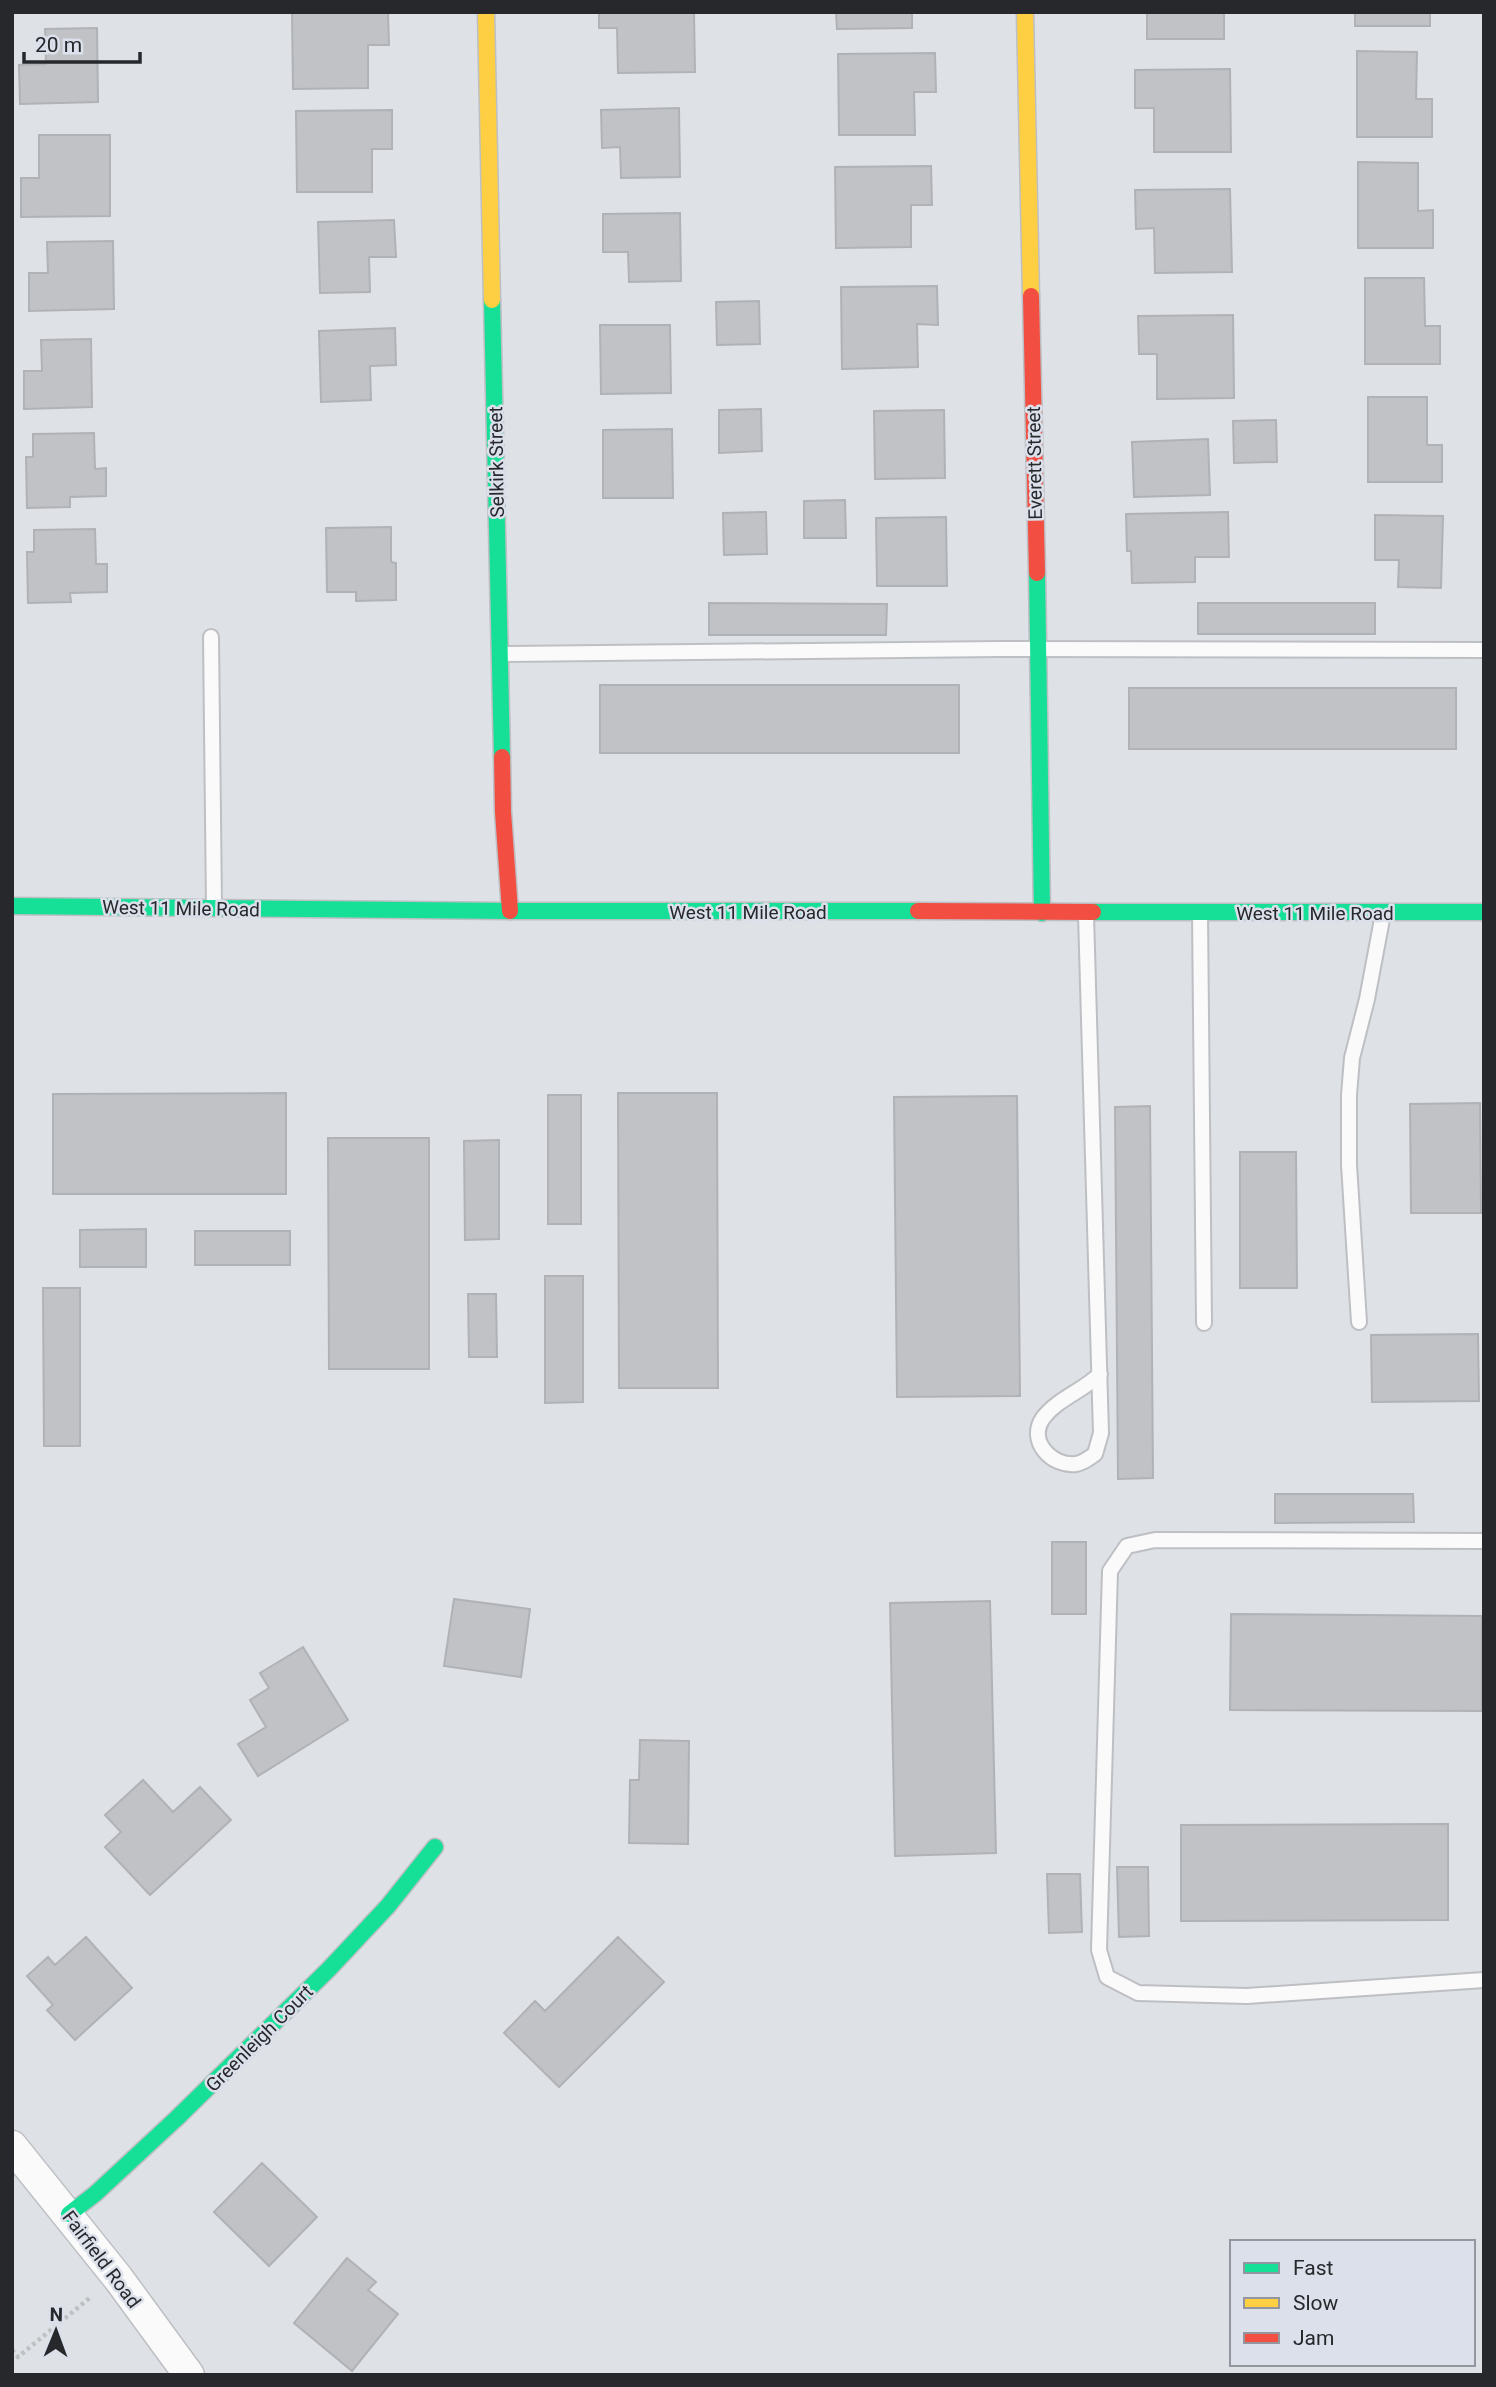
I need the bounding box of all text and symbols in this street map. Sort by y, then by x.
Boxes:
scale bar [24,21,140,65]
text: 20 m [35,33,82,57]
street label: Selkirk Street [484,406,509,518]
street label: Everett Street [1022,406,1047,520]
street label: West 11 Mile Road [102,896,260,921]
street label: West 11 Mile Road [669,901,827,924]
street label: West 11 Mile Road [1236,902,1394,925]
street label: Greenleigh Court [201,1980,318,2097]
street label: Fairfield Road [58,2206,146,2312]
legend [1230,2240,1475,2366]
text: Fast [1293,2256,1334,2280]
text: Slow [1293,2291,1339,2315]
north arrow [21,2296,91,2366]
text: N [49,2303,63,2326]
text: Jam [1293,2326,1334,2350]

